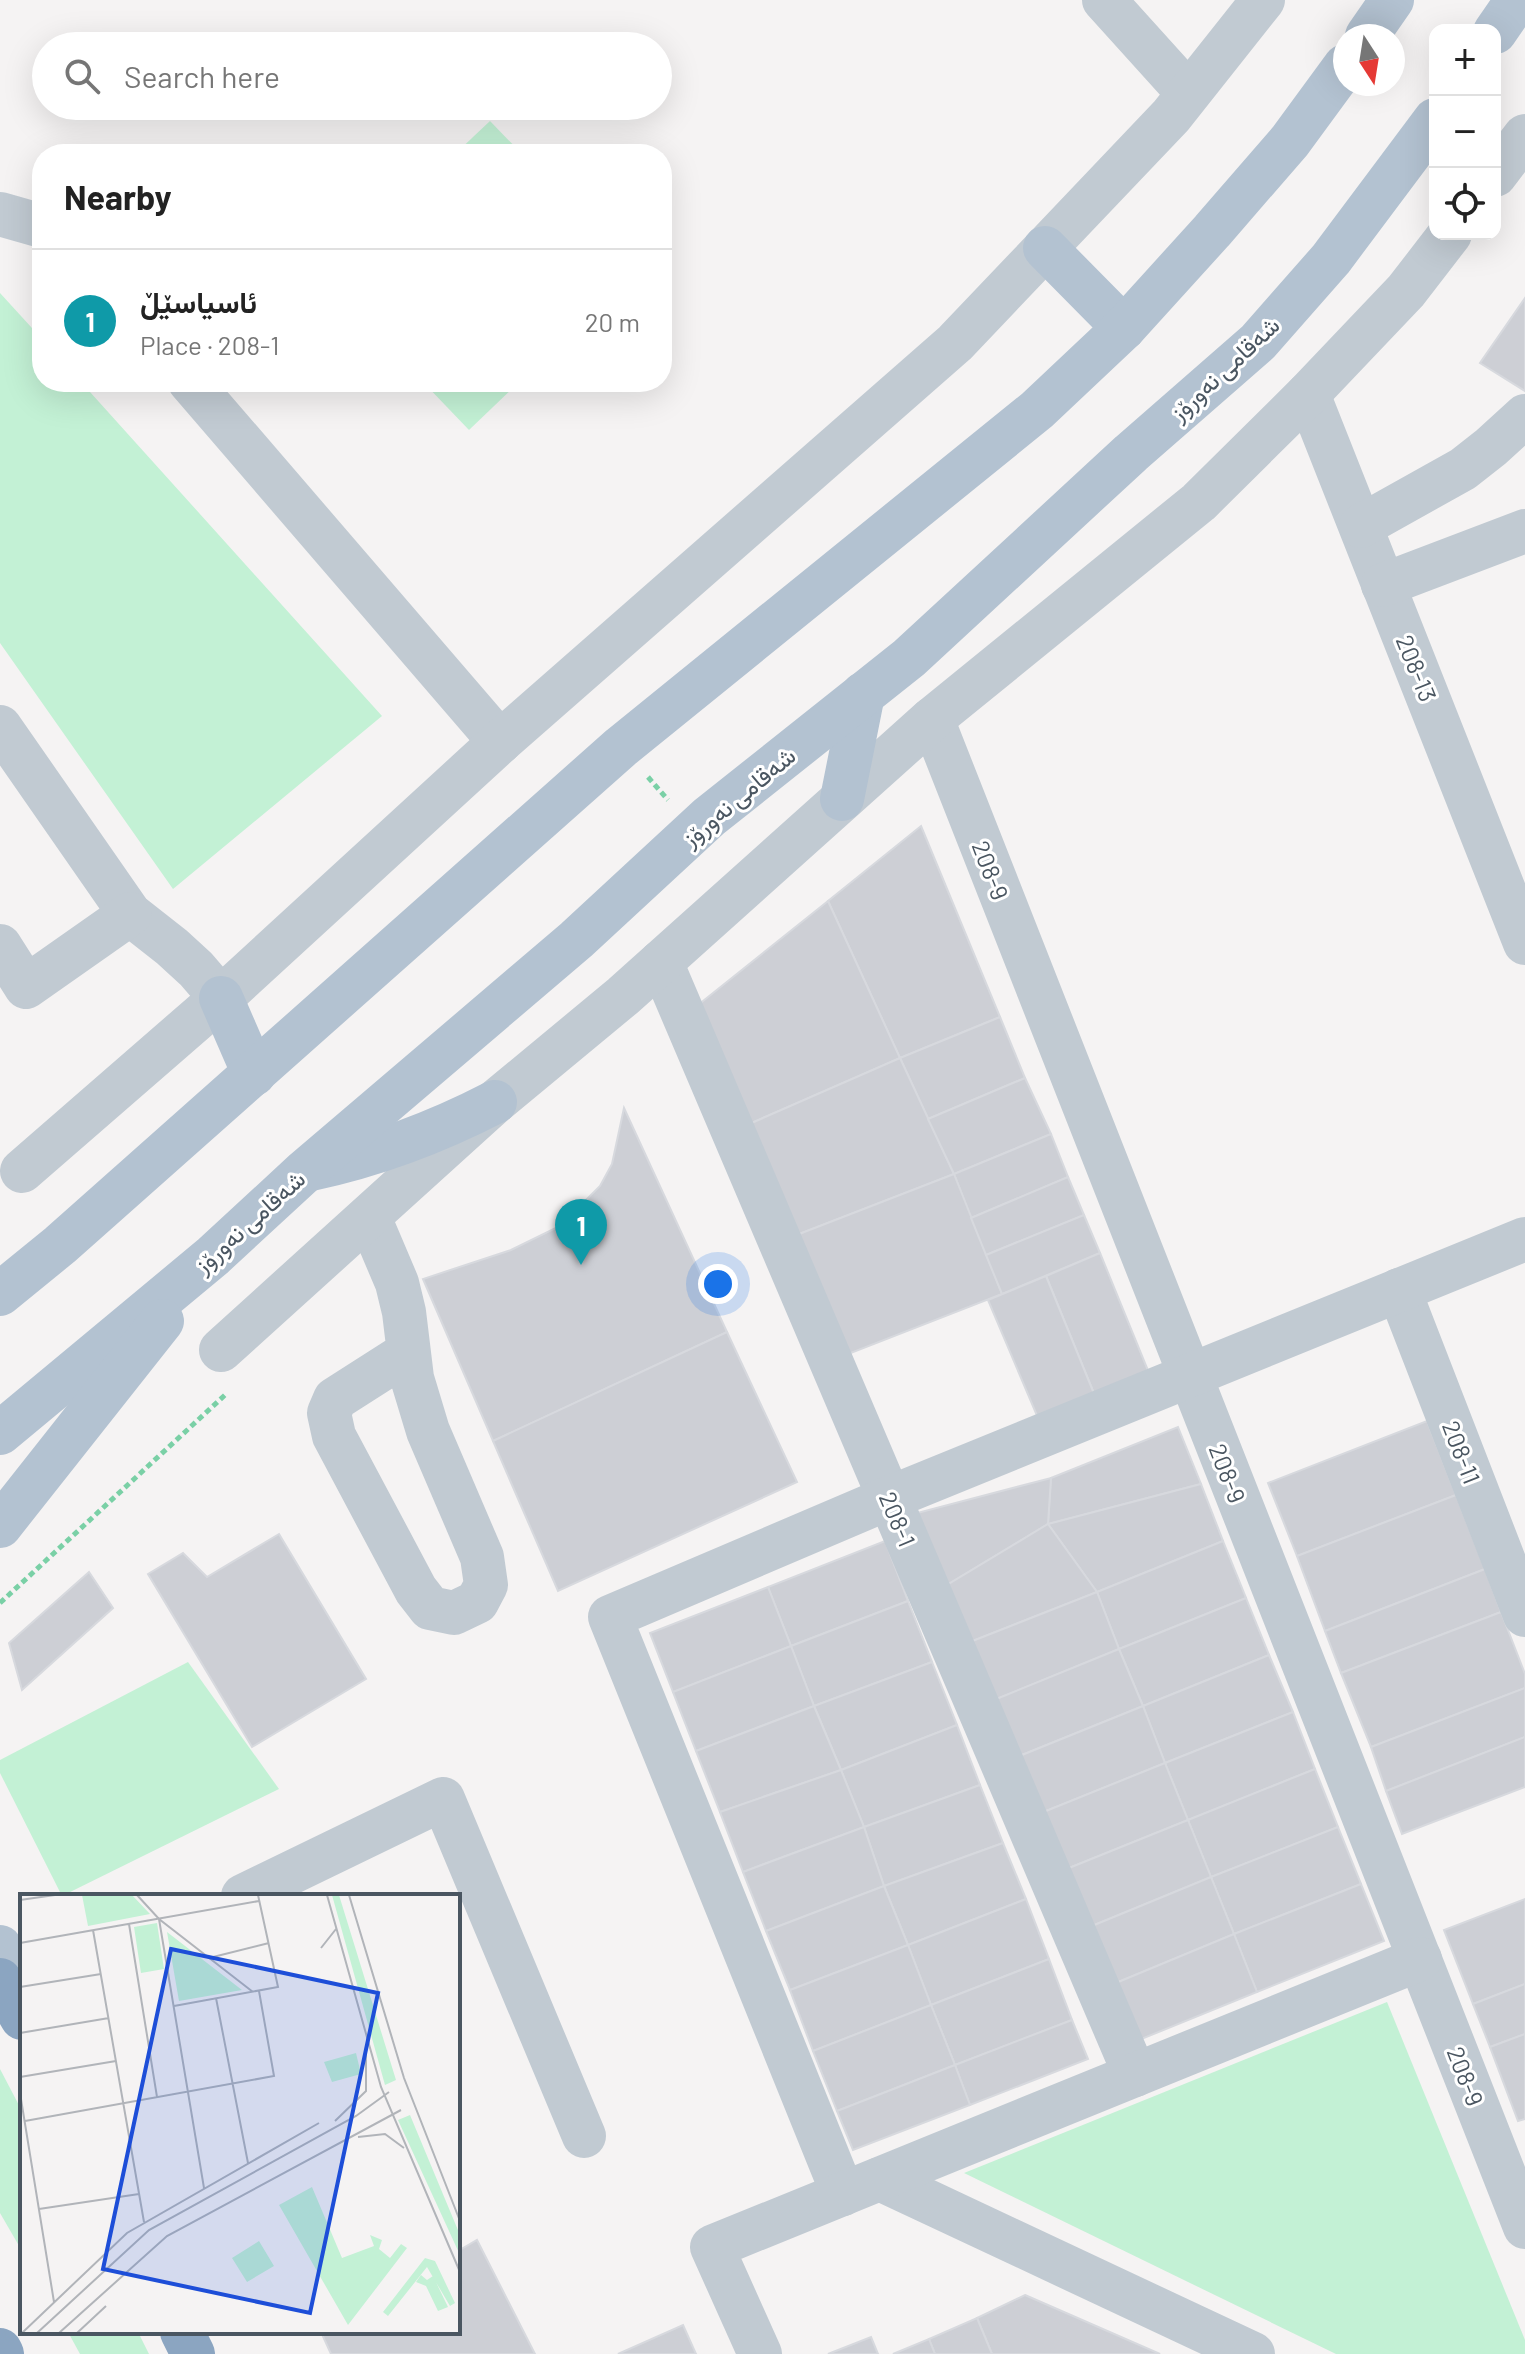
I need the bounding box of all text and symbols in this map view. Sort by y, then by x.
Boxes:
north arrow [1333,24,1405,96]
map controls [1429,24,1501,240]
button: + [1429,24,1501,96]
search box [32,32,672,120]
icon: search [60,54,104,98]
text: Search here [124,58,280,94]
button: − [1429,96,1501,168]
button: locate [1429,168,1501,240]
text: Nearby [64,176,172,217]
text: ئاسیاسێڵ [140,283,257,319]
text: 1 [85,306,95,337]
text: 20 m [585,306,640,337]
street label: شەقامی نەورۆز [1162,310,1286,428]
text: Place · 208-1 [140,329,279,360]
street label: 208-13 [1391,631,1443,705]
street label: شەقامی نەورۆز [675,740,802,854]
street label: 208-9 [967,836,1015,904]
street label: شەقامی نەورۆز [187,1164,312,1281]
pin: 1 [555,1199,607,1265]
your location [698,1264,738,1304]
street label: 208-11 [1437,1416,1487,1488]
street label: 208-9 [1204,1439,1252,1507]
street label: 208-1 [874,1487,922,1551]
inset map [20,1894,460,2334]
street label: 208-9 [1442,2042,1490,2110]

